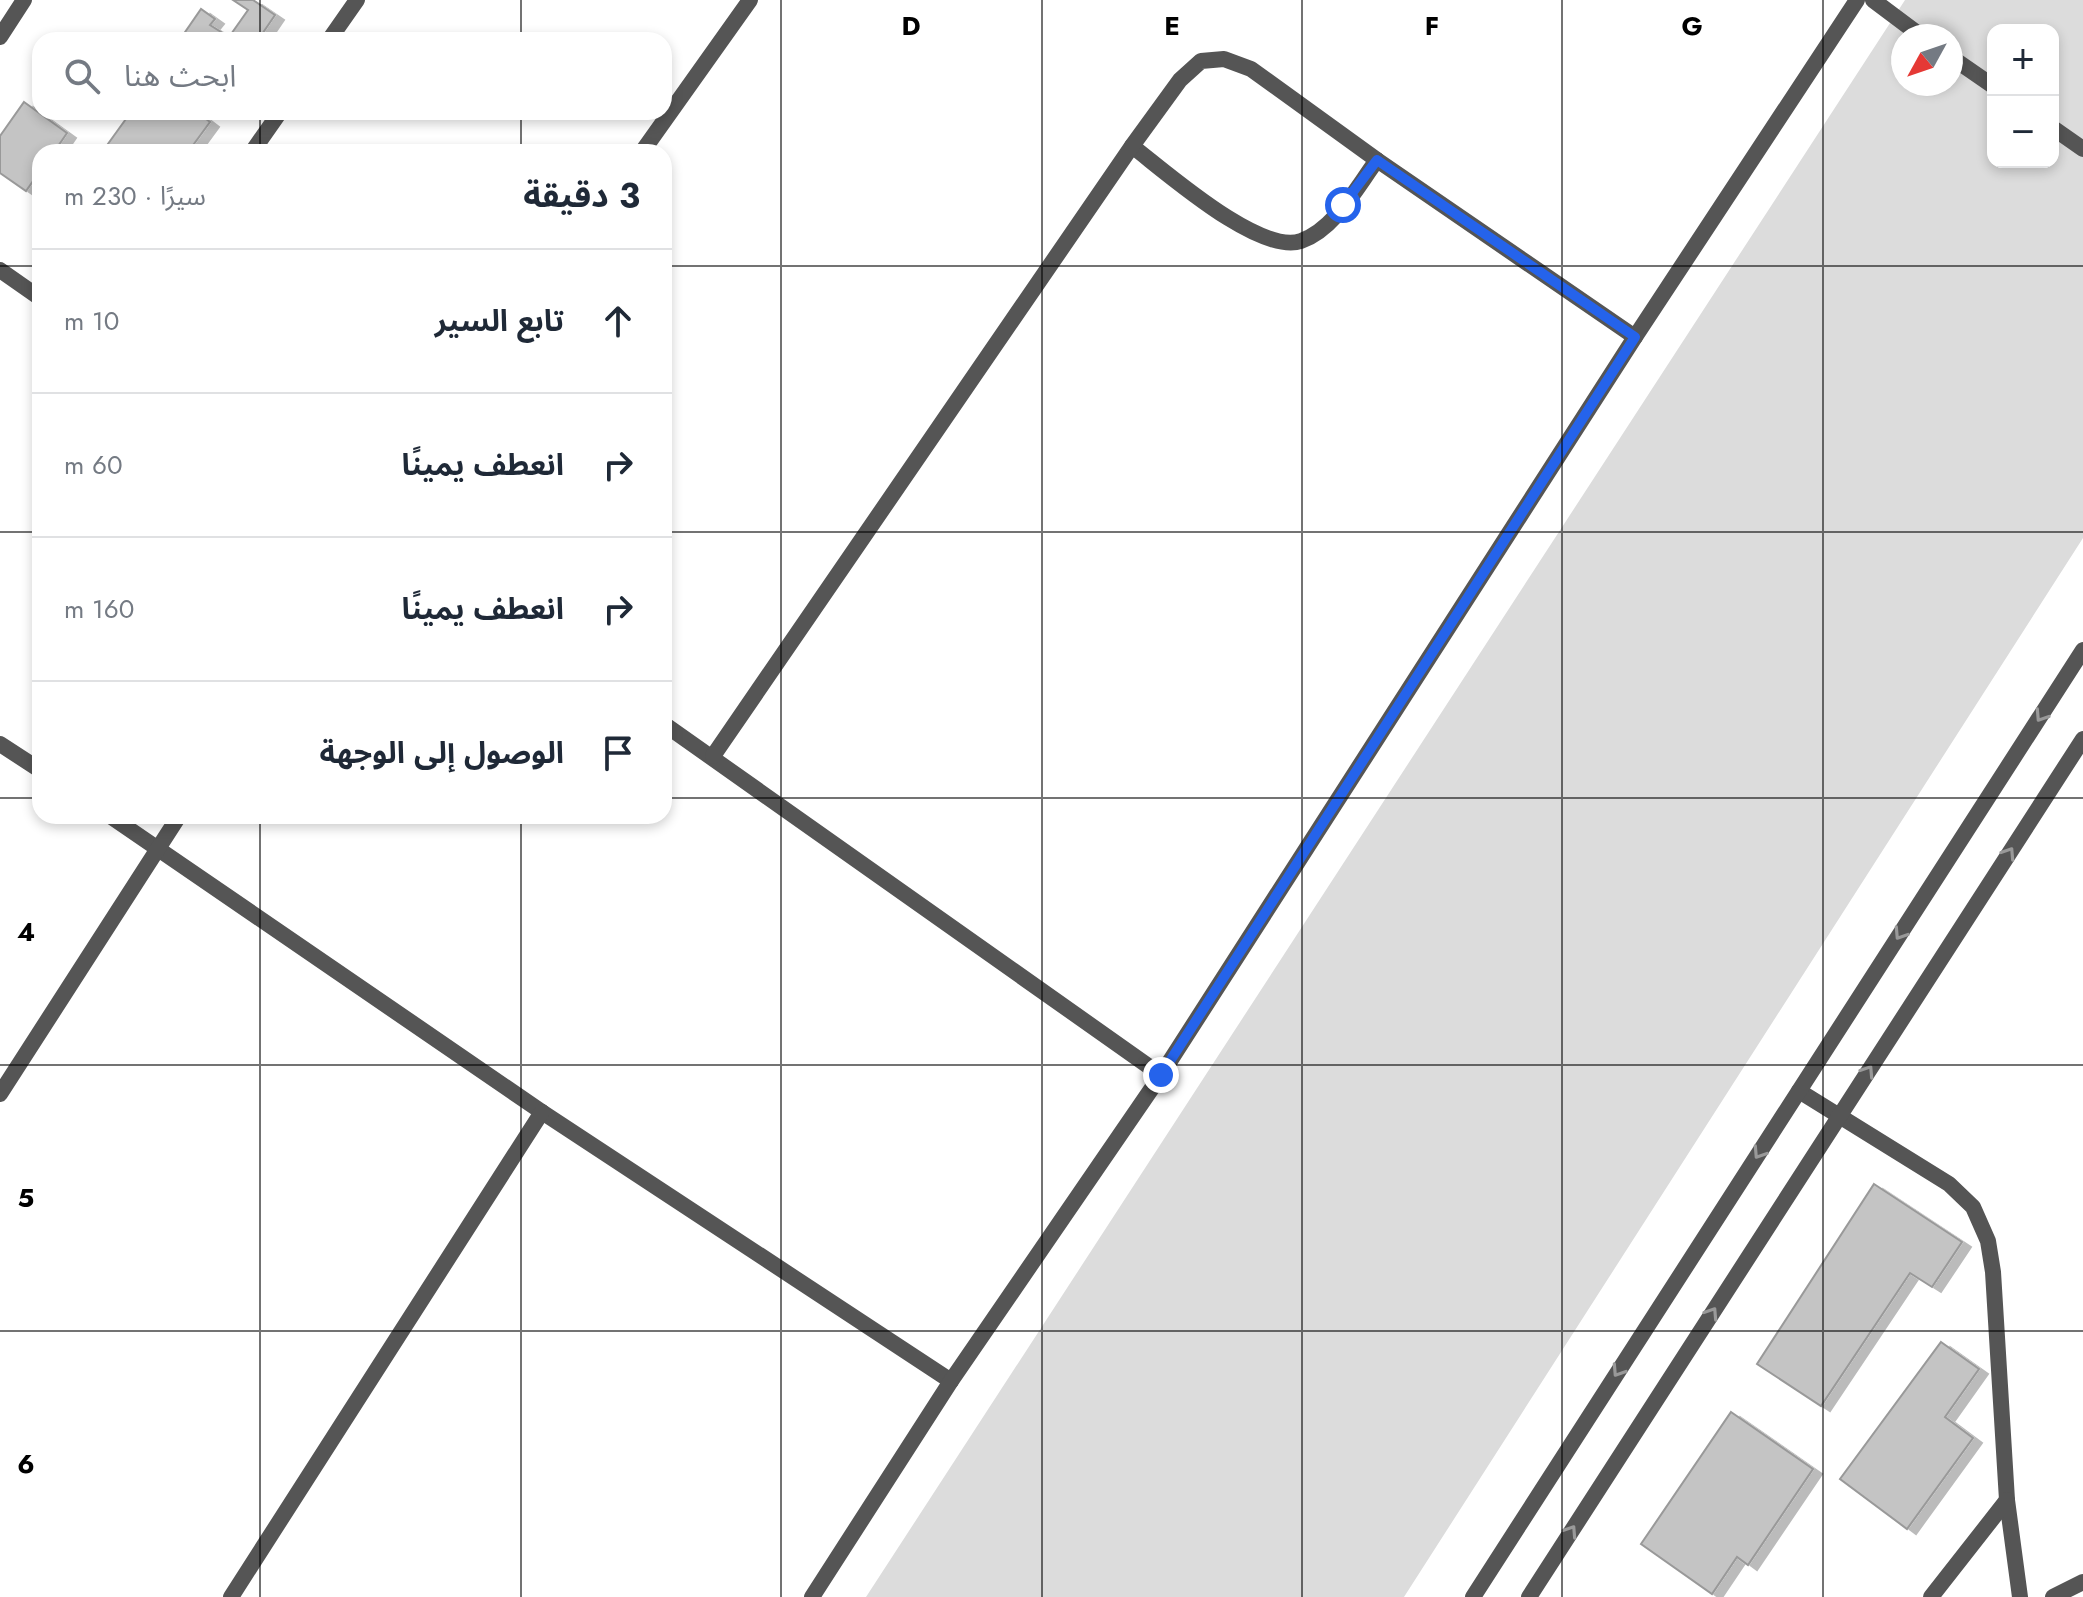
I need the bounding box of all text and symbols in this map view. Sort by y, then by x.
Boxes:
text: D [901,7,921,45]
text: E [1164,7,1180,45]
text: F [1425,7,1439,45]
text: G [1681,7,1703,45]
north arrow [1891,24,1963,96]
map controls [1987,24,2059,168]
button: + [1987,24,2059,96]
search box [32,32,672,120]
icon: search [60,54,104,98]
text: ابحث هنا [124,54,236,97]
button: − [1987,96,2059,168]
text: 3 دقيقة [523,171,640,220]
text: سيرًا · 230 m [64,177,206,215]
route start [1325,187,1361,223]
text: تابع السير [435,299,564,342]
icon: ahead [596,299,640,343]
text: 10 m [64,302,119,340]
text: انعطف يمينًا [402,443,564,486]
icon: right [596,443,640,487]
text: 60 m [64,446,123,484]
text: انعطف يمينًا [402,587,564,630]
icon: right [596,587,640,631]
text: 160 m [64,590,134,628]
one-way arrow [2035,707,2050,721]
text: الوصول إلى الوجهة [319,731,564,774]
icon: arrive [596,731,640,775]
one-way arrow [2000,847,2015,861]
text: 4 [17,913,35,951]
one-way arrow [1894,925,1909,940]
route end [1143,1057,1179,1093]
one-way arrow [1859,1065,1874,1080]
one-way arrow [1754,1144,1769,1158]
text: 5 [18,1179,34,1217]
one-way arrow [1702,1307,1717,1322]
one-way arrow [1613,1362,1628,1377]
text: 6 [17,1445,35,1483]
one-way arrow [1561,1526,1576,1540]

